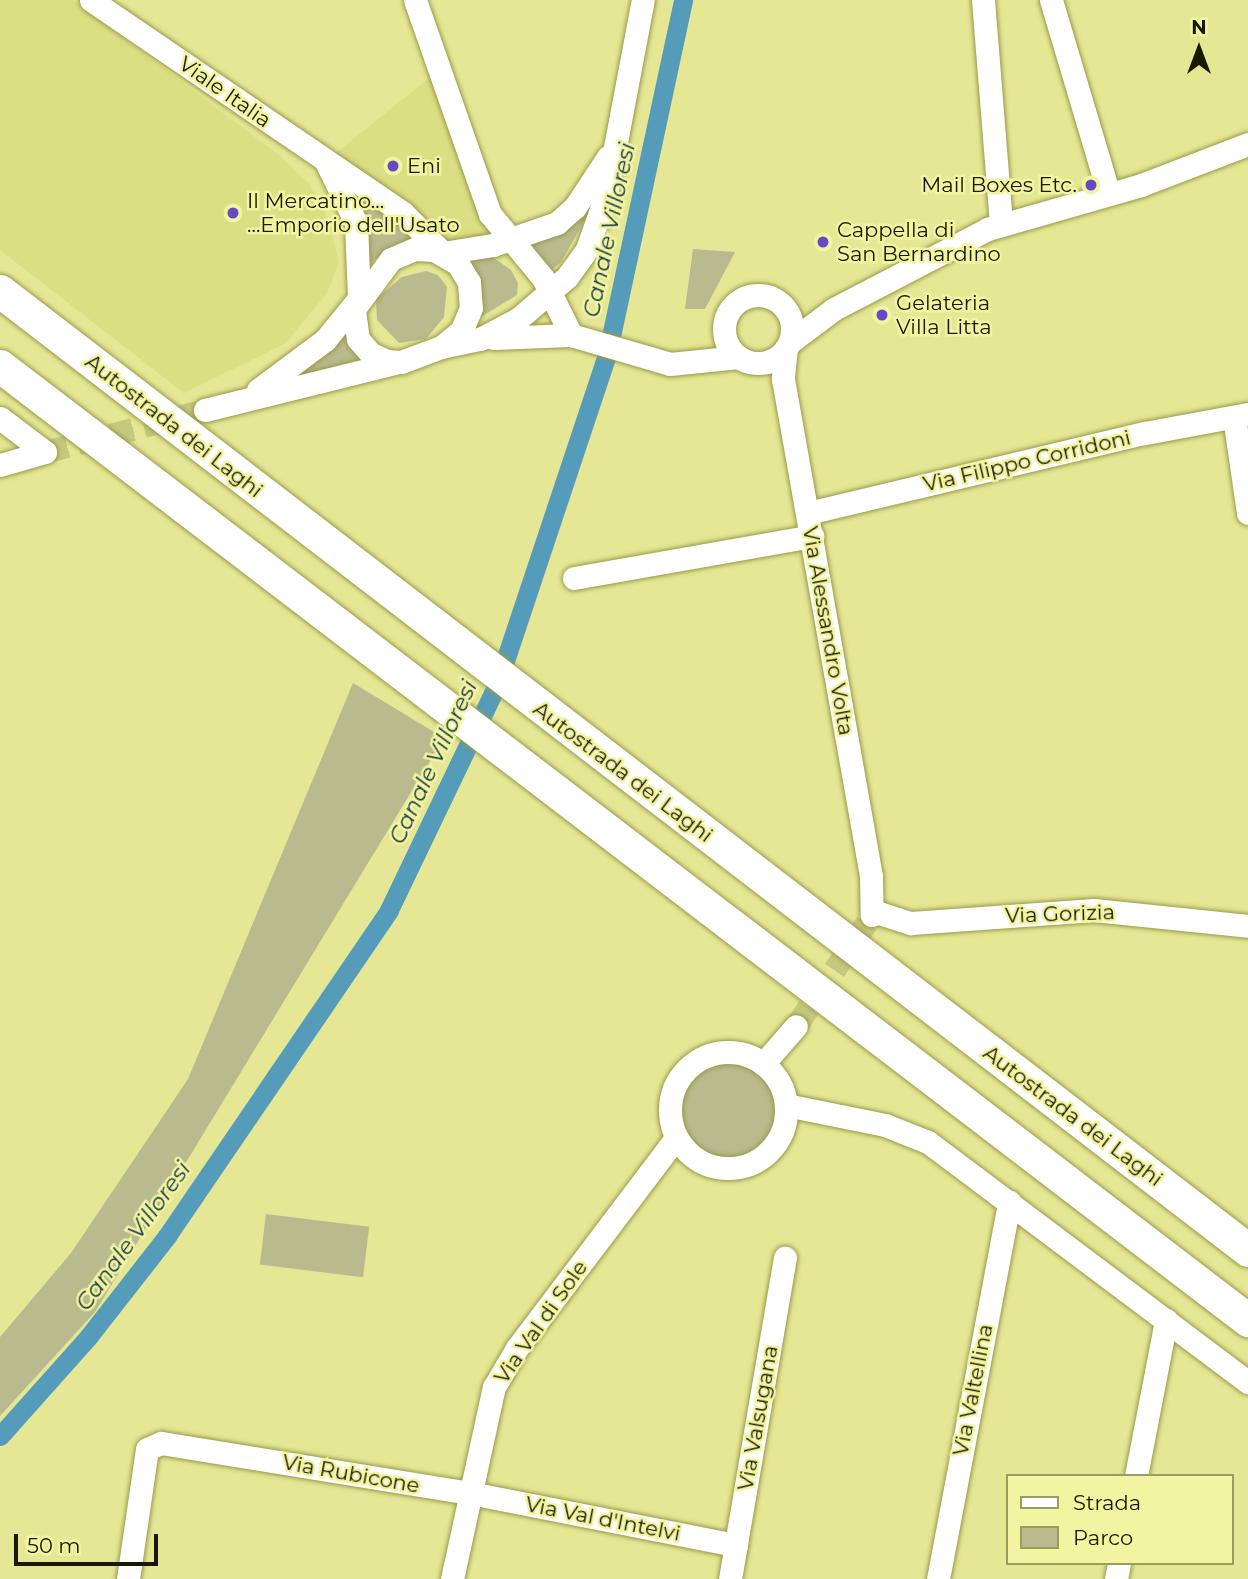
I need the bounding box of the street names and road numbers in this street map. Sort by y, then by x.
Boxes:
street label: Viale Italia [174,51,276,133]
street label: Autostrada dei Laghi [80,349,268,503]
street label: Via Filippo Corridoni [921,425,1133,497]
street label: Via Alessandro Volta [797,524,859,738]
street label: Autostrada dei Laghi [528,696,718,848]
street label: Via Gorizia [1005,899,1115,929]
street label: Autostrada dei Laghi [978,1040,1168,1192]
street label: Via Val di Sole [489,1256,593,1388]
street label: Via Valtellina [948,1322,998,1458]
street label: Via Valsugana [733,1343,783,1493]
street label: Via Rubicone [281,1450,421,1498]
street label: Via Val d'Intelvi [523,1492,683,1546]

